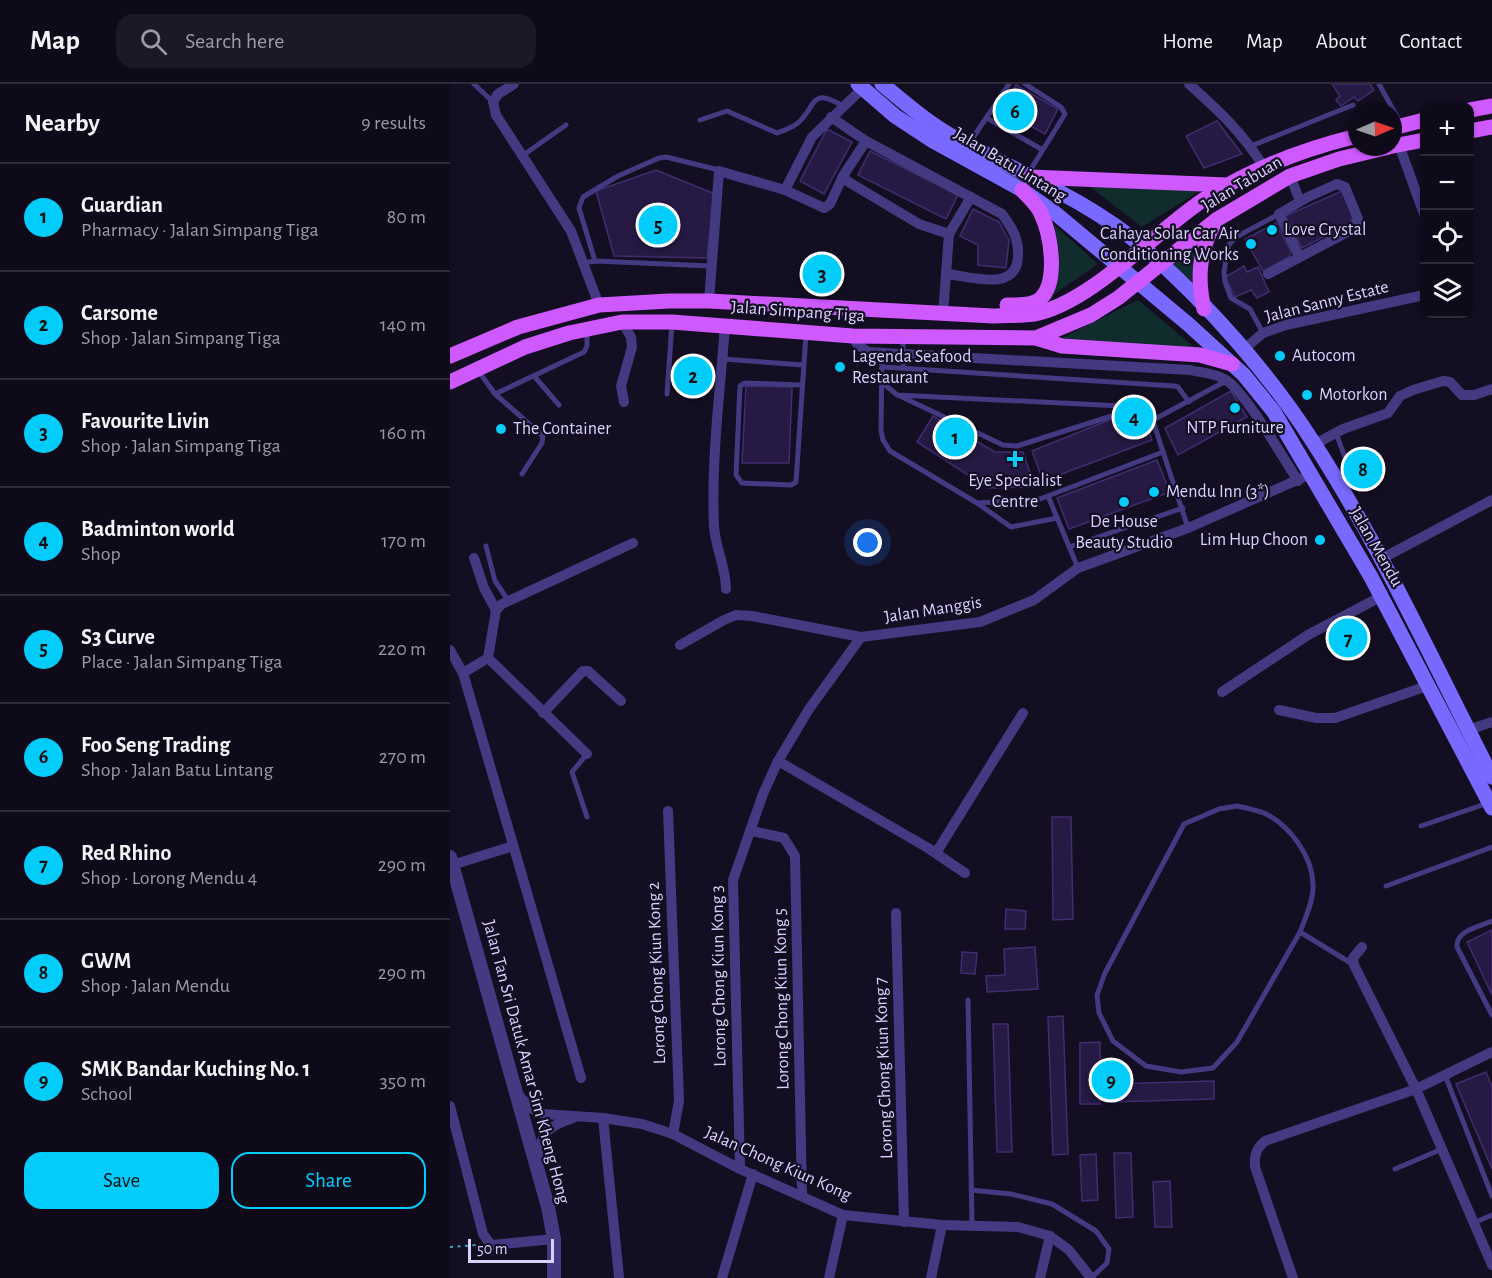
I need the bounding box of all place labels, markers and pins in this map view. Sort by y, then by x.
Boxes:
pin: 6 [996,88,1034,134]
pin: 5 [638,202,678,248]
place label: Love Crystal [1284,221,1366,239]
marker: Love Crystal [1265,223,1279,237]
place label: Cahaya Solar Car Air Conditioning Works [1100,225,1239,264]
marker: Cahaya Solar Car Air Conditioning Works [1244,237,1258,251]
pin: 3 [802,252,842,297]
place label: Autocom [1292,347,1356,365]
place label: Lagenda Seafood Restaurant [852,348,971,387]
marker: Autocom [1273,349,1287,363]
pin: 2 [674,354,712,398]
marker: Lagenda Seafood Restaurant [833,360,847,374]
place label: Motorkon [1319,386,1388,404]
marker: Motorkon [1300,388,1314,402]
pin: 4 [1114,394,1154,440]
marker: NTP Furniture [1228,401,1242,415]
pin: 1 [936,414,974,460]
place label: NTP Furniture [1186,419,1284,437]
place label: The Container [513,420,611,438]
marker: The Container [494,422,508,436]
pin: 8 [1344,446,1382,492]
marker: Eye Specialist Centre [1006,450,1024,468]
place label: Eye Specialist Centre [968,472,1062,511]
place label: Mendu Inn (3*) [1166,483,1270,501]
marker: Mendu Inn (3*) [1147,485,1161,499]
marker: De House Beauty Studio [1117,495,1131,509]
place label: De House Beauty Studio [1075,513,1173,552]
place label: Lim Hup Choon [1200,531,1308,549]
marker: Lim Hup Choon [1313,533,1327,547]
pin: 7 [1328,616,1368,660]
pin: 9 [1092,1058,1130,1102]

